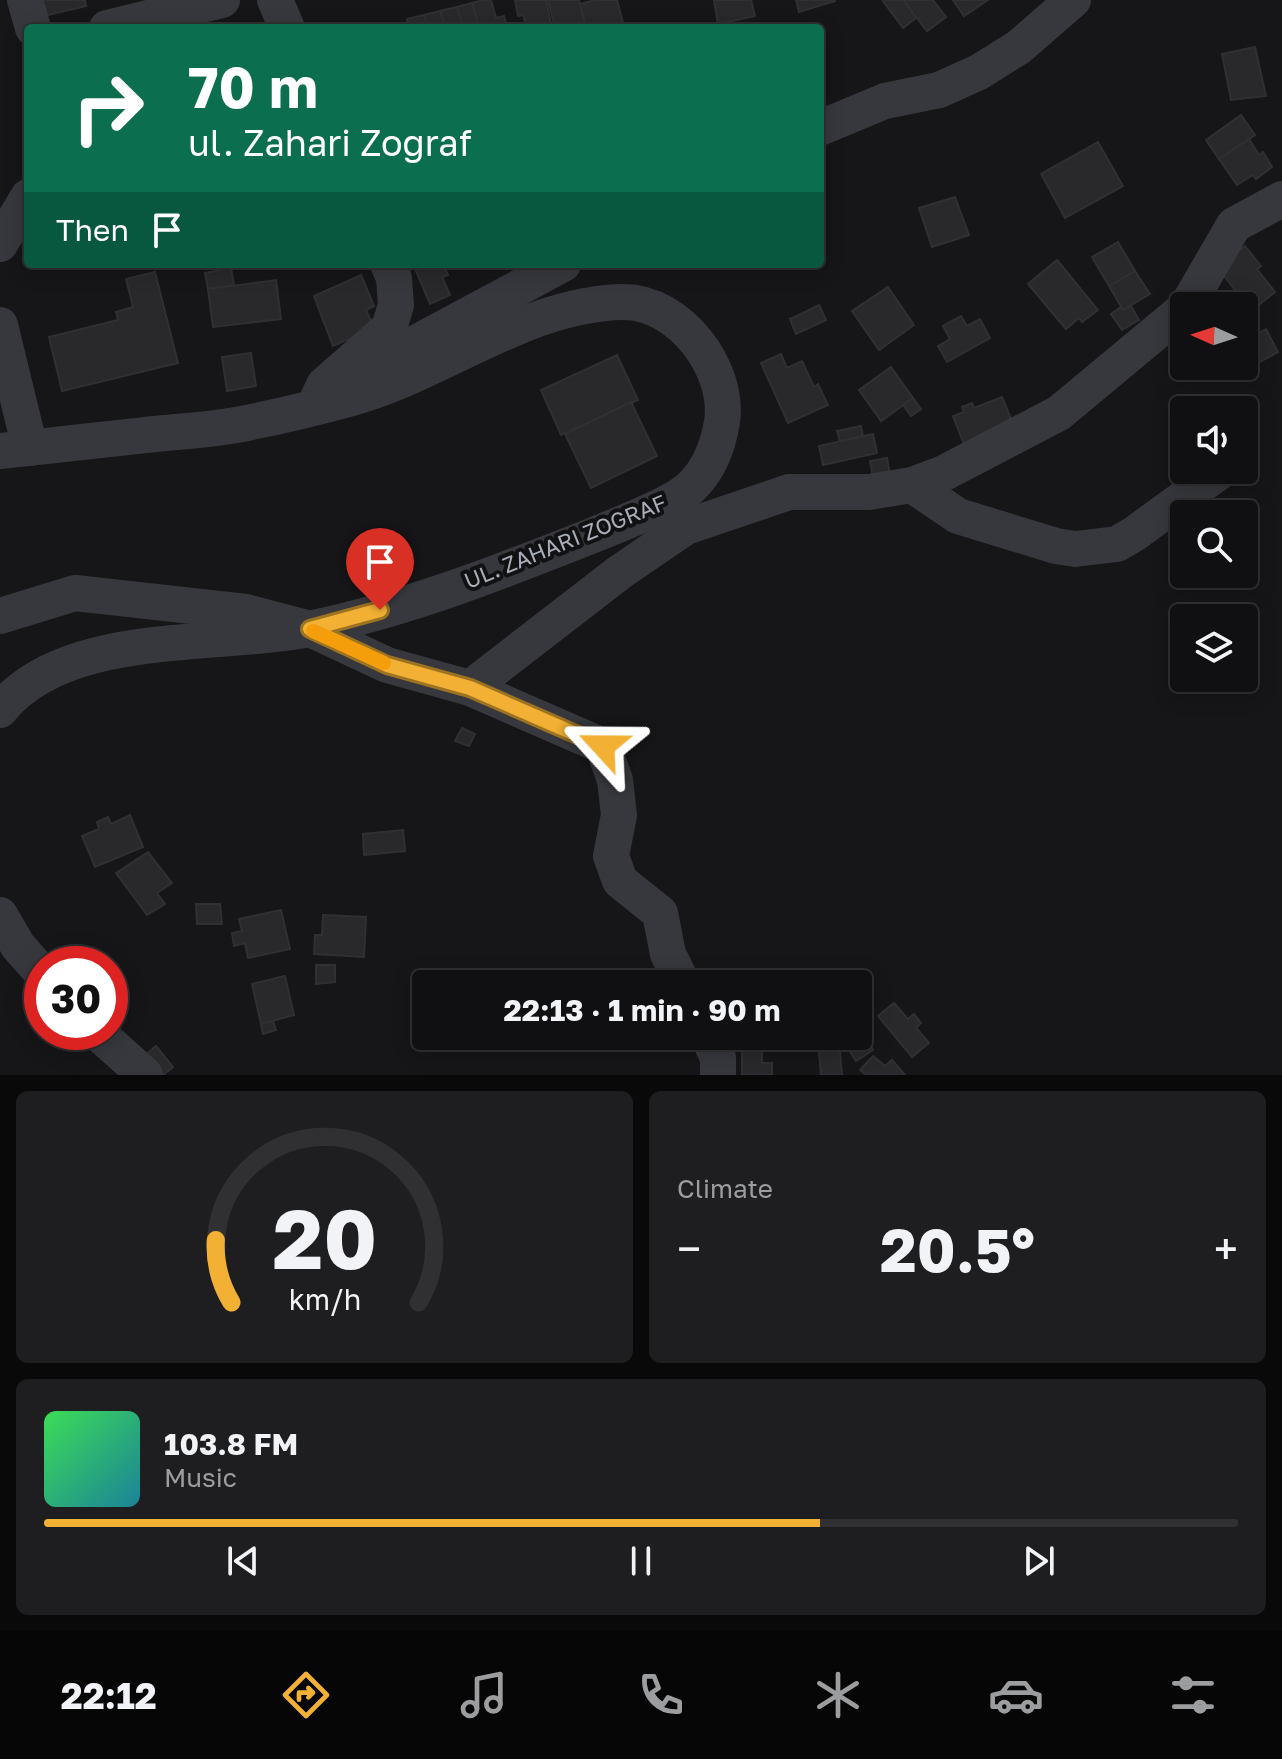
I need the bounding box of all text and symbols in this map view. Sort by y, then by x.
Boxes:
text: 70 m [188,53,318,120]
icon: right [56,56,160,160]
text: ul. Zahari Zograf [188,121,472,164]
icon: arrive [145,208,189,252]
text: Then [56,212,129,248]
north arrow [1170,292,1258,380]
map controls [1170,292,1258,692]
button: sound [1170,396,1258,484]
street label: UL. ZAHARI ZOGRAF [460,488,670,594]
button: search [1170,500,1258,588]
pin [346,528,414,610]
icon: arrive [358,540,402,584]
button: layers [1170,604,1258,692]
position arrow [561,704,645,788]
speed limit sign: 30 [24,946,128,1050]
text: 22:13 · 1 min · 90 m [503,992,781,1028]
text: Climate [677,1173,773,1204]
text: 20 [272,1187,377,1287]
text: 20.5° [880,1213,1035,1285]
text: − [677,1222,701,1275]
text: + [1214,1222,1238,1275]
text: km/h [288,1282,361,1316]
text: 103.8 FM [164,1426,298,1462]
text: Music [164,1462,237,1493]
icon: previous [221,1539,265,1583]
icon: pause [619,1539,663,1583]
icon: next [1017,1539,1061,1583]
icon: directions [278,1667,334,1723]
icon: music [456,1667,512,1723]
icon: phone [633,1667,689,1723]
icon: climate [810,1667,866,1723]
icon: car [988,1667,1044,1723]
icon: filters [1165,1667,1221,1723]
text: 22:12 [61,1674,157,1717]

